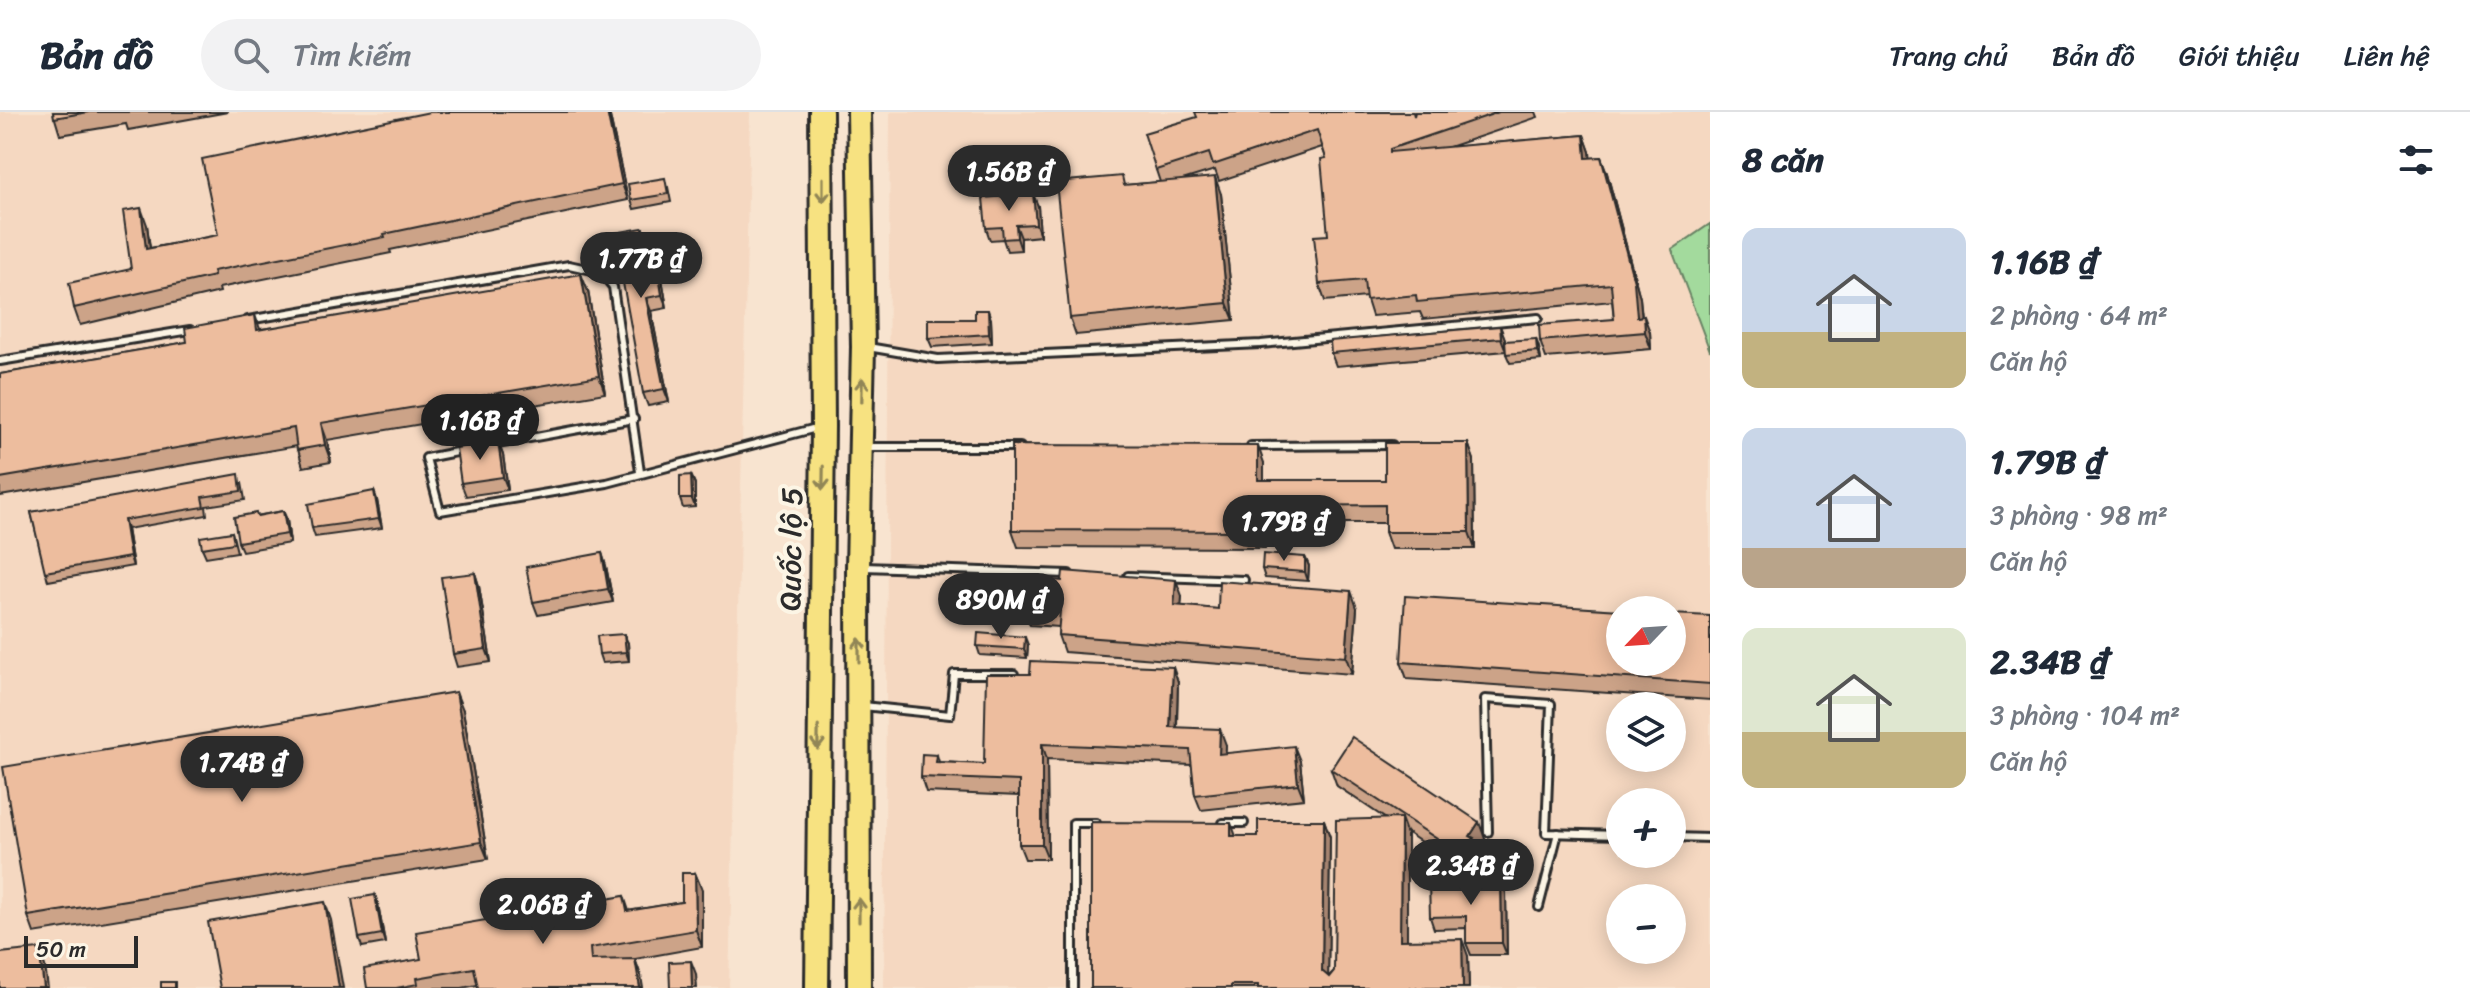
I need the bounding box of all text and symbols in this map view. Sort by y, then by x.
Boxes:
search box [201,19,761,91]
text: Bản đồ [40,22,153,89]
text: Tìm kiếm [293,28,411,82]
text: Trang chủ [1889,31,2008,80]
text: Bản đồ [2052,31,2135,80]
text: Giới thiệu [2179,31,2300,80]
text: Liên hệ [2344,31,2430,80]
icon: search [229,33,273,77]
text: 8 căn [1742,130,1824,190]
icon: filters [2394,138,2438,182]
pin: 1.56B ₫ [935,145,1083,213]
text: 1.56B ₫ [966,148,1052,194]
one-way arrow [815,176,831,203]
pin: 1.77B ₫ [567,232,715,300]
text: 1.16B ₫ [1990,232,2097,292]
text: 1.77B ₫ [598,235,684,281]
icon: home [1806,260,1902,356]
text: 2 phòng · 64 m² [1990,292,2168,338]
text: Căn hộ [1990,338,2067,384]
one-way arrow [854,377,870,404]
pin: 1.16B ₫ [406,394,554,462]
text: 1.16B ₫ [439,397,521,443]
text: 1.79B ₫ [1990,432,2103,492]
icon: home [1806,460,1902,556]
one-way arrow [815,464,830,491]
street label: Quốc lộ 5 [763,487,819,611]
text: 3 phòng · 98 m² [1990,492,2168,538]
pin: 1.79B ₫ [1210,495,1358,563]
text: 1.79B ₫ [1241,498,1327,544]
text: Căn hộ [1990,538,2067,584]
pin: 890M ₫ [936,573,1066,641]
text: 890M ₫ [956,576,1046,622]
north arrow [1606,596,1686,676]
map controls [1606,596,1686,964]
text: 2.34B ₫ [1990,632,2108,692]
one-way arrow [851,637,867,664]
icon: home [1806,660,1902,756]
button: layers [1606,692,1686,772]
text: 3 phòng · 104 m² [1990,692,2180,738]
one-way arrow [810,724,826,751]
pin: 1.74B ₫ [168,736,316,804]
text: Căn hộ [1990,738,2067,784]
text: 1.74B ₫ [199,739,285,785]
button: + [1606,788,1686,868]
pin: 2.34B ₫ [1397,839,1545,907]
text: 2.34B ₫ [1426,842,1516,888]
pin: 2.06B ₫ [469,878,617,946]
text: 2.06B ₫ [498,881,588,927]
button: − [1606,884,1686,964]
one-way arrow [851,897,867,924]
text: 50 m [36,930,86,969]
scale bar [24,932,138,968]

